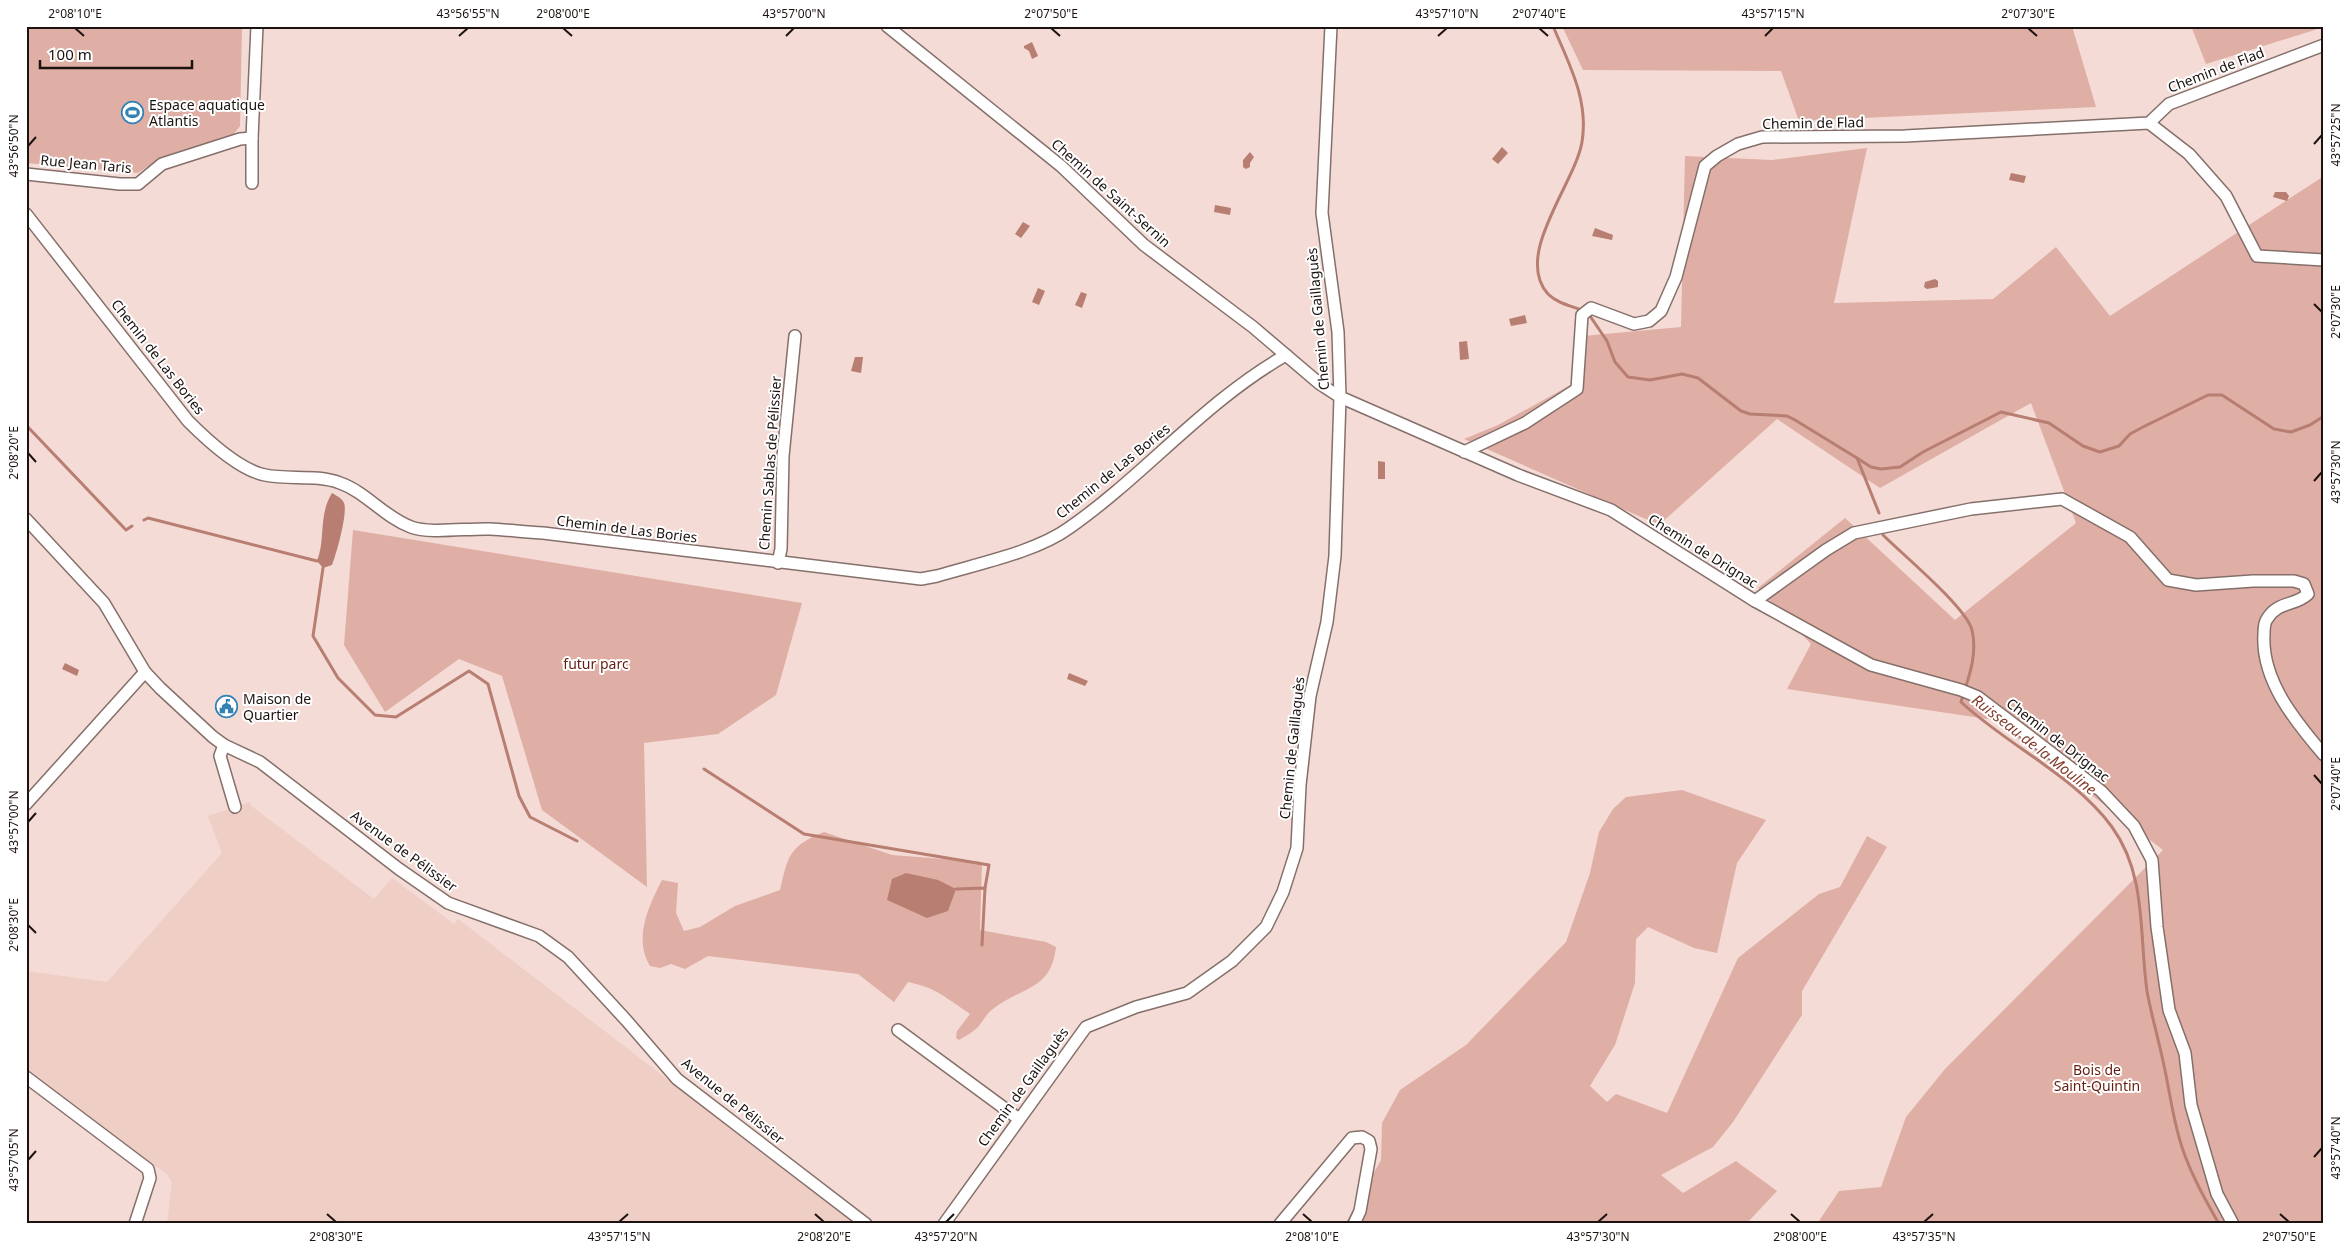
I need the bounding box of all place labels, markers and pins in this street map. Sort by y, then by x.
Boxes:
place label: Espace aquatique Atlantis [149,95,265,130]
sports icon: Espace aquatique Atlantis [121,101,145,125]
place label: Maison de Quartier [243,689,311,724]
public building icon: Maison de Quartier [215,695,239,719]

